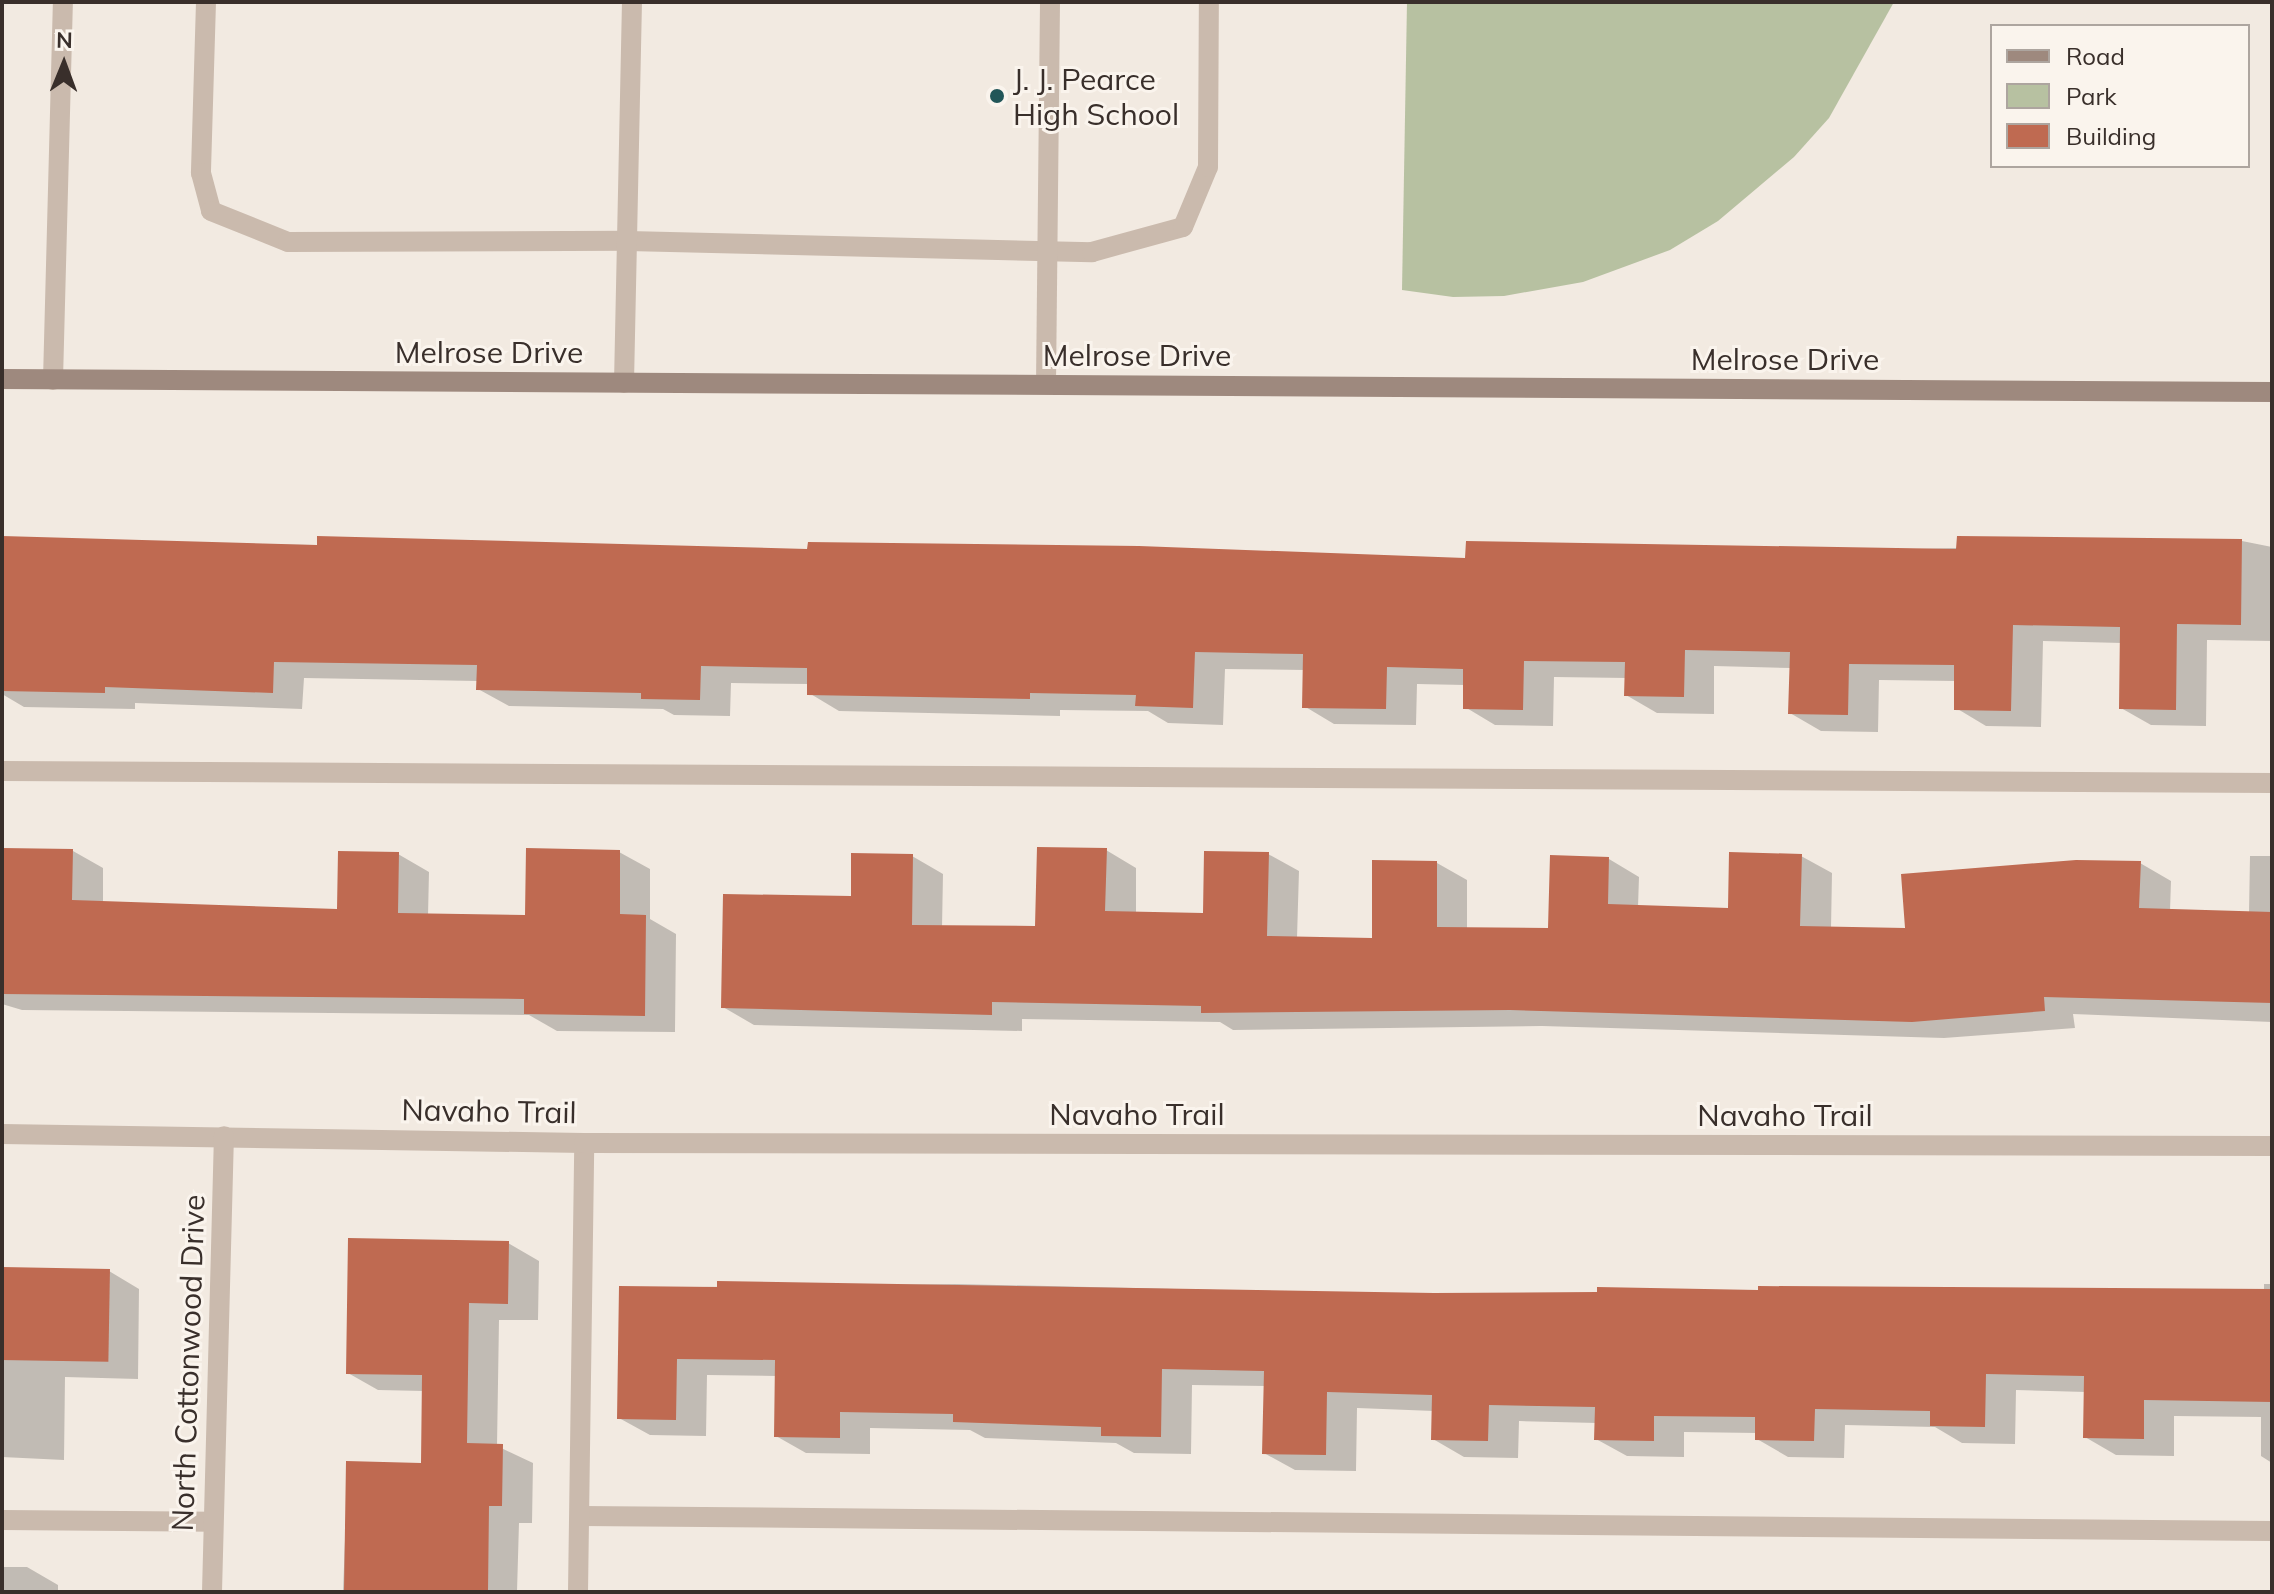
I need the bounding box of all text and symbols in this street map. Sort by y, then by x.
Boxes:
north arrow [24,24,104,104]
legend [1990,24,2250,168]
text: N [56,26,73,54]
text: Road [2066,41,2125,71]
place label: J. J. Pearce High School [1013,61,1179,132]
text: Park [2066,81,2117,111]
marker: J. J. Pearce High School [988,87,1006,105]
text: Building [2066,121,2156,151]
street label: Melrose Drive [395,334,583,370]
street label: Melrose Drive [1043,337,1231,373]
street label: Melrose Drive [1691,341,1879,377]
street label: Navaho Trail [401,1091,577,1131]
street label: Navaho Trail [1049,1096,1225,1132]
street label: Navaho Trail [1697,1097,1873,1133]
street label: North Cottonwood Drive [164,1194,212,1532]

